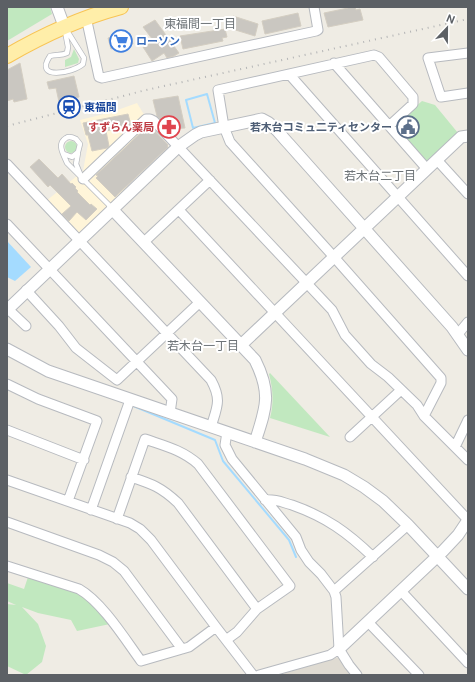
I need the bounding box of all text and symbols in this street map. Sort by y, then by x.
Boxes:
north arrow [427,8,467,48]
text: N [444,11,457,27]
district label: 東福間一丁目 [164,16,236,32]
supermarket icon: ローソン [108,28,134,54]
place label: ローソン [136,34,180,48]
station icon: 東福間 [56,94,82,120]
place label: 東福間 [84,100,117,114]
pharmacy icon: すずらん薬局 [156,114,182,140]
public building icon: 若木台コミュ二ティセンター [395,114,421,140]
place label: すずらん薬局 [88,120,154,134]
place label: 若木台コミュ二ティセンター [250,120,392,134]
district label: 若木台二丁目 [344,168,416,184]
district label: 若木台一丁目 [167,338,239,354]

